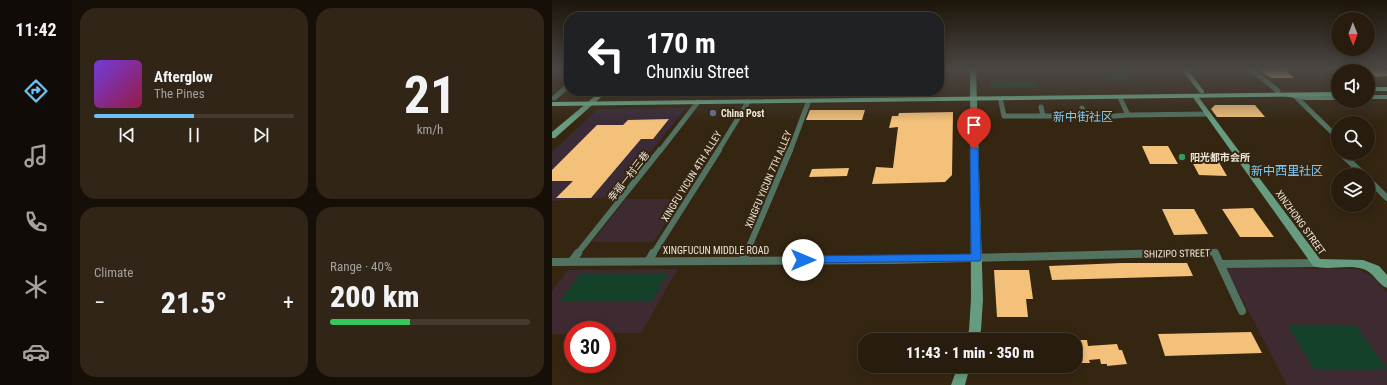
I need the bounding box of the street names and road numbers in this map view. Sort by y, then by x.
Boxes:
street label: XINGFU YICUN 4TH ALLEY [659,128,724,223]
street label: XINGFU YICUN 7TH ALLEY [743,128,794,229]
street label: 幸福一村三巷 [606,149,651,203]
street label: XINZHONG STREET [1274,188,1328,257]
street label: XINGFUCUN MIDDLE ROAD [663,245,770,256]
street label: SHIZIPO STREET [1144,247,1210,260]

